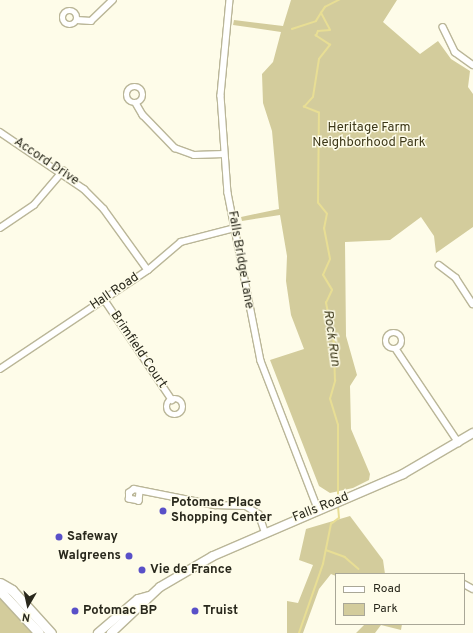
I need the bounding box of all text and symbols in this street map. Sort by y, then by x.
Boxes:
park label: Heritage Farm Neighborhood Park [312,121,426,152]
street label: Accord Drive [11,135,81,189]
street label: Falls Bridge Lane [224,210,256,310]
street label: Hall Road [88,270,142,314]
street label: Brimfield Court [106,309,170,391]
water label: Rock Run [319,309,343,367]
street label: Falls Road [291,490,351,526]
place label: Potomac Place Shopping Center [171,496,272,527]
marker: Potomac Place Shopping Center [158,506,168,516]
place label: Safeway [67,529,118,545]
marker: Safeway [54,532,64,542]
place label: Walgreens [58,548,121,564]
marker: Walgreens [124,551,134,561]
place label: Vie de France [150,562,232,578]
marker: Vie de France [137,565,147,575]
legend [335,573,465,625]
text: Road [373,581,401,597]
north arrow [8,585,48,625]
text: Park [373,601,398,617]
place label: Potomac BP [83,603,157,619]
place label: Truist [203,603,238,619]
marker: Potomac BP [70,606,80,616]
marker: Truist [190,606,200,616]
text: N [21,609,31,624]

